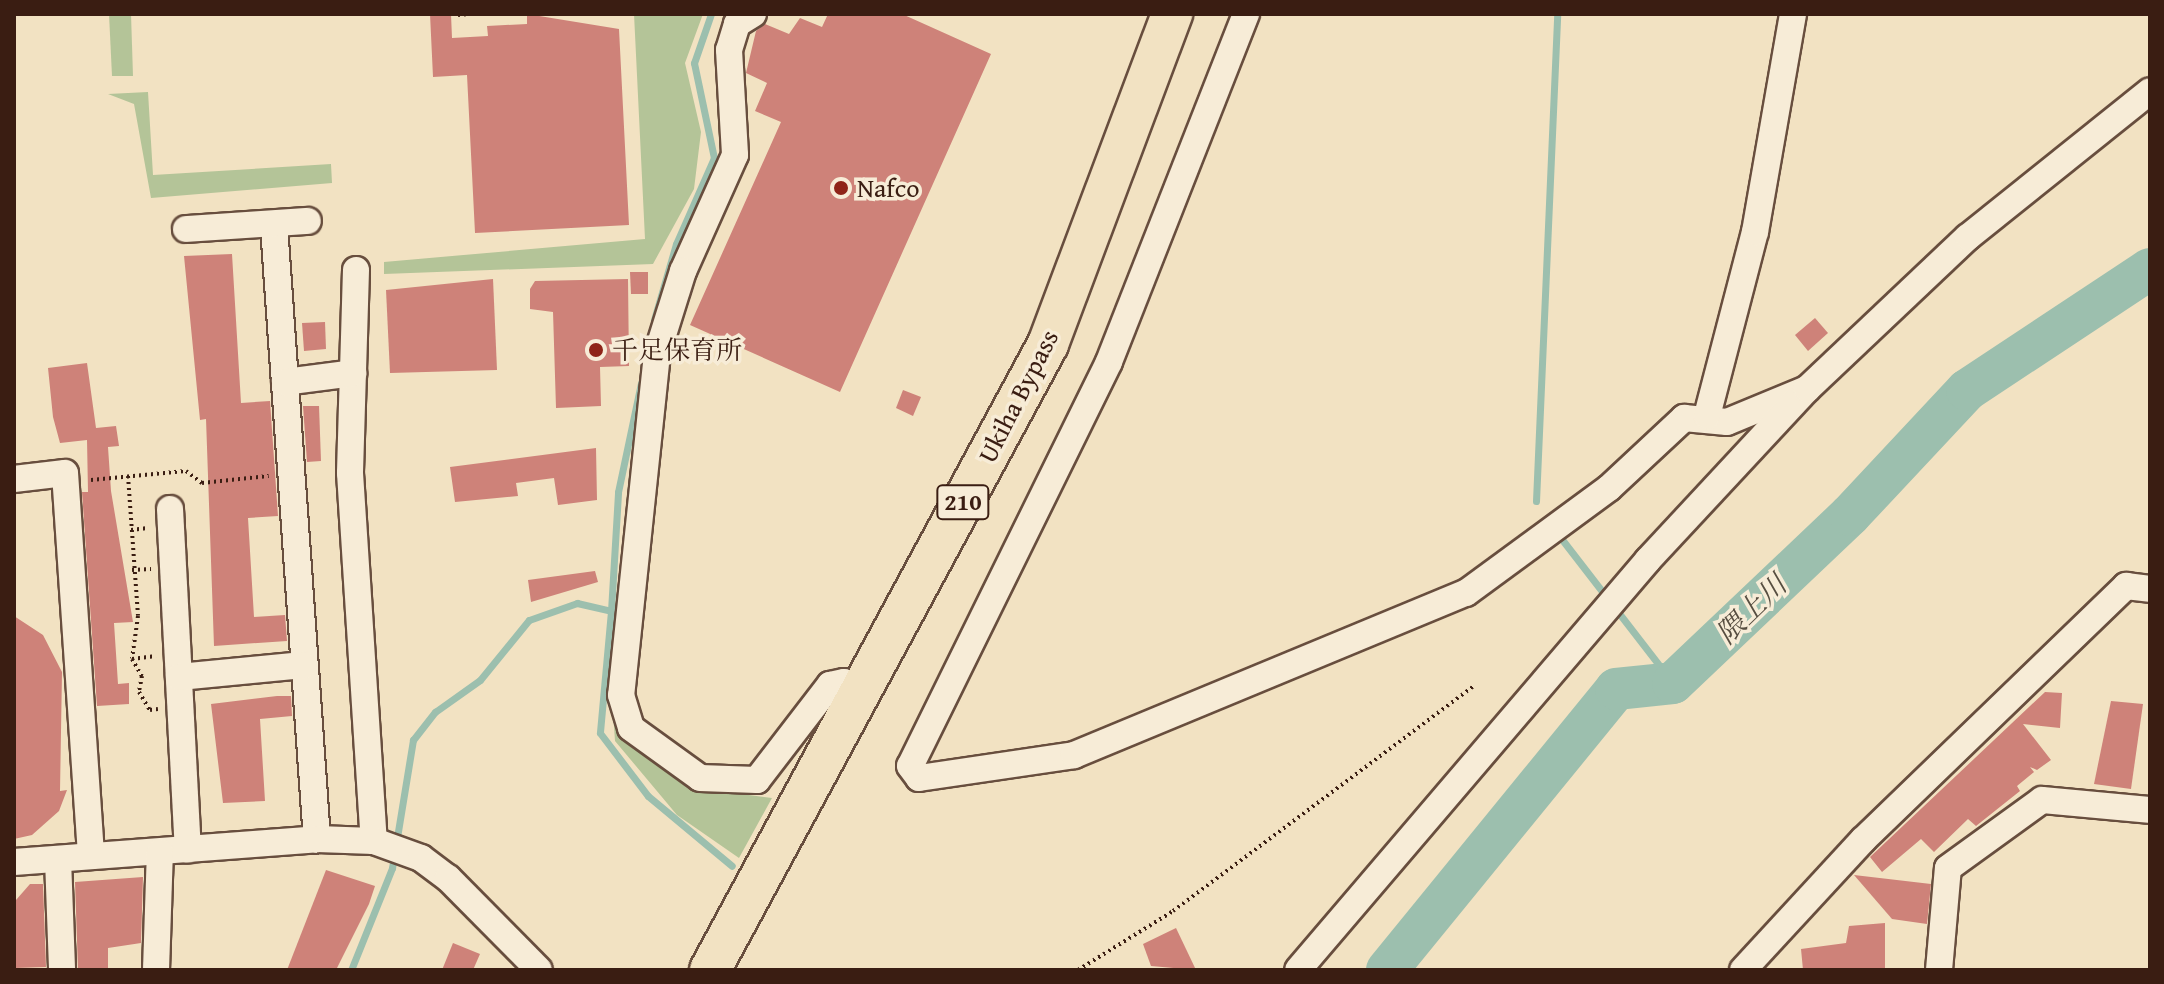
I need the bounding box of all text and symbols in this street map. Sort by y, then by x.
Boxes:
place label: Nafco [857,172,919,204]
marker: Nafco [832,179,850,197]
street label: Ukiha Bypass [971,324,1065,468]
place label: 千足保育所 [612,334,742,366]
marker: 千足保育所 [587,341,605,359]
road number: 210 [935,482,991,522]
water label: 隈上川 [1709,568,1793,650]

